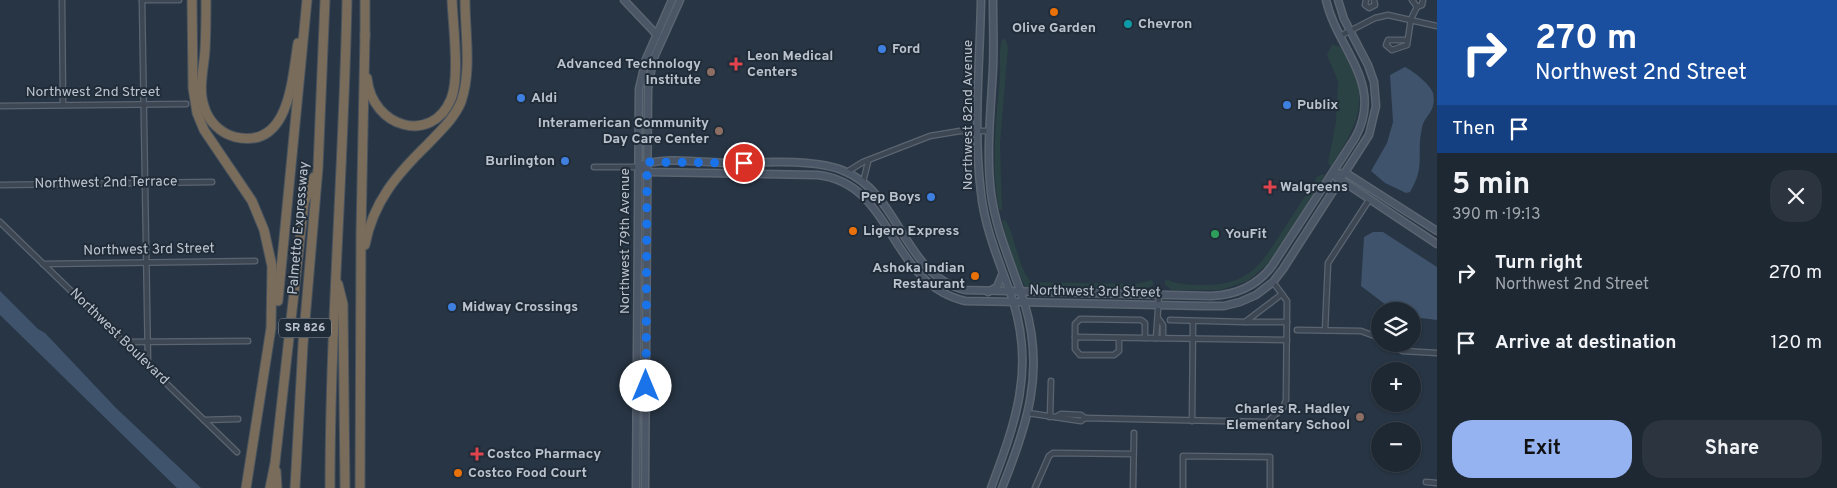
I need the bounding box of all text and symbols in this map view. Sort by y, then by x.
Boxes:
marker: Olive Garden [1048,6,1060,18]
place label: Chevron [1138,16,1192,33]
text: 270 m [1535,17,1637,61]
marker: Chevron [1122,18,1134,30]
place label: Olive Garden [1012,20,1096,37]
icon: right [1452,20,1517,85]
street label: Northwest 82nd Avenue [960,40,977,190]
place label: Ford [892,41,920,58]
marker: Ford [876,43,888,55]
place label: Leon Medical Centers [747,48,833,81]
place label: Advanced Technology Institute [556,56,701,89]
marker: Leon Medical Centers [729,57,743,71]
text: Northwest 2nd Street [1535,60,1747,87]
marker: Advanced Technology Institute [705,66,717,78]
street label: Northwest 2nd Street [26,84,160,101]
place label: Aldi [531,90,557,107]
marker: Aldi [515,92,527,104]
place label: Publix [1297,97,1338,114]
marker: Publix [1281,99,1293,111]
place label: Interamerican Community Day Care Center [538,115,709,148]
icon: arrive [1505,115,1533,143]
text: Then [1452,117,1495,141]
marker: Interamerican Community Day Care Center [713,125,725,137]
pin [723,142,765,184]
icon: arrive [730,149,758,177]
place label: Burlington [485,153,555,170]
marker: Burlington [559,155,571,167]
street label: Palmetto Expressway [285,160,313,296]
text: 5 min [1452,167,1530,204]
street label: Northwest 79th Avenue [617,168,634,314]
button: close [1770,170,1822,222]
street label: Northwest 2nd Terrace [34,173,178,193]
place label: Walgreens [1280,179,1348,196]
marker: Walgreens [1264,181,1276,193]
place label: Pep Boys [861,189,921,206]
marker: Pep Boys [925,191,937,203]
text: 390 m · 19:13 [1452,205,1541,225]
place label: Ligero Express [863,223,959,240]
marker: Ligero Express [847,225,859,237]
place label: YouFit [1225,226,1267,243]
marker: YouFit [1209,228,1221,240]
street label: Northwest 3rd Street [83,240,215,260]
text: Turn right [1495,251,1583,275]
icon: right [1452,259,1480,287]
place label: Ashoka Indian Restaurant [872,260,965,293]
text: 270 m [1768,261,1822,285]
marker: Ashoka Indian Restaurant [969,270,981,282]
text: Northwest 2nd Street [1495,275,1649,295]
street label: Northwest 3rd Street [1029,282,1161,302]
street label: Northwest Boulevard [66,285,172,389]
place label: Midway Crossings [462,299,578,316]
marker: Midway Crossings [446,301,458,313]
map controls [1371,302,1421,472]
button: layers [1371,302,1421,352]
road number: SR 826 [279,318,331,338]
icon: arrive [1452,329,1480,357]
text: Arrive at destination [1495,331,1676,355]
text: 120 m [1771,331,1822,355]
position arrow [619,359,671,411]
button: + [1371,362,1421,412]
place label: Charles R. Hadley Elementary School [1226,401,1350,434]
marker: Charles R. Hadley Elementary School [1354,411,1366,423]
button: Exit [1452,420,1632,478]
button: Share [1642,420,1822,478]
button: − [1371,422,1421,472]
place label: Costco Pharmacy [487,446,601,463]
marker: Costco Pharmacy [471,448,483,460]
place label: Costco Food Court [468,465,587,482]
marker: Costco Food Court [452,467,464,479]

